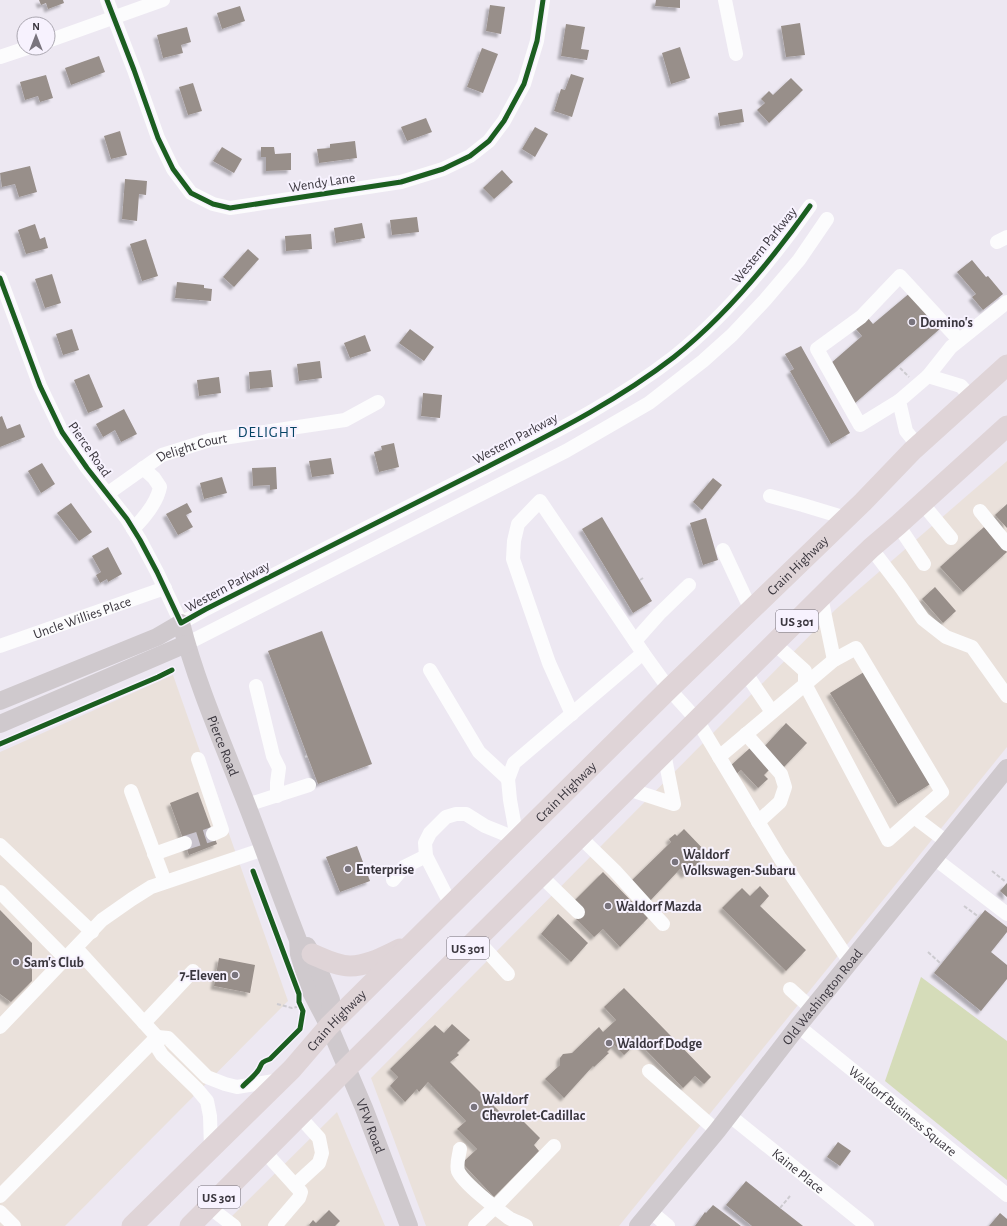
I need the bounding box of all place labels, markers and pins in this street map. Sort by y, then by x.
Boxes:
place label: Domino's [920,316,973,330]
marker: Domino's [907,317,917,327]
place label: Waldorf Volkswagen-Subaru [683,848,796,878]
marker: Waldorf Volkswagen-Subaru [670,857,680,867]
place label: Enterprise [356,863,415,877]
marker: Enterprise [343,864,353,874]
place label: Waldorf Mazda [616,900,702,914]
marker: Waldorf Mazda [603,901,613,911]
place label: Sam's Club [24,956,84,970]
marker: Sam's Club [11,957,21,967]
place label: 7-Eleven [179,969,227,983]
marker: 7-Eleven [230,970,240,980]
place label: Waldorf Dodge [617,1037,702,1051]
marker: Waldorf Dodge [604,1038,614,1048]
place label: Waldorf Chevrolet-Cadillac [482,1093,586,1123]
marker: Waldorf Chevrolet-Cadillac [469,1102,479,1112]

